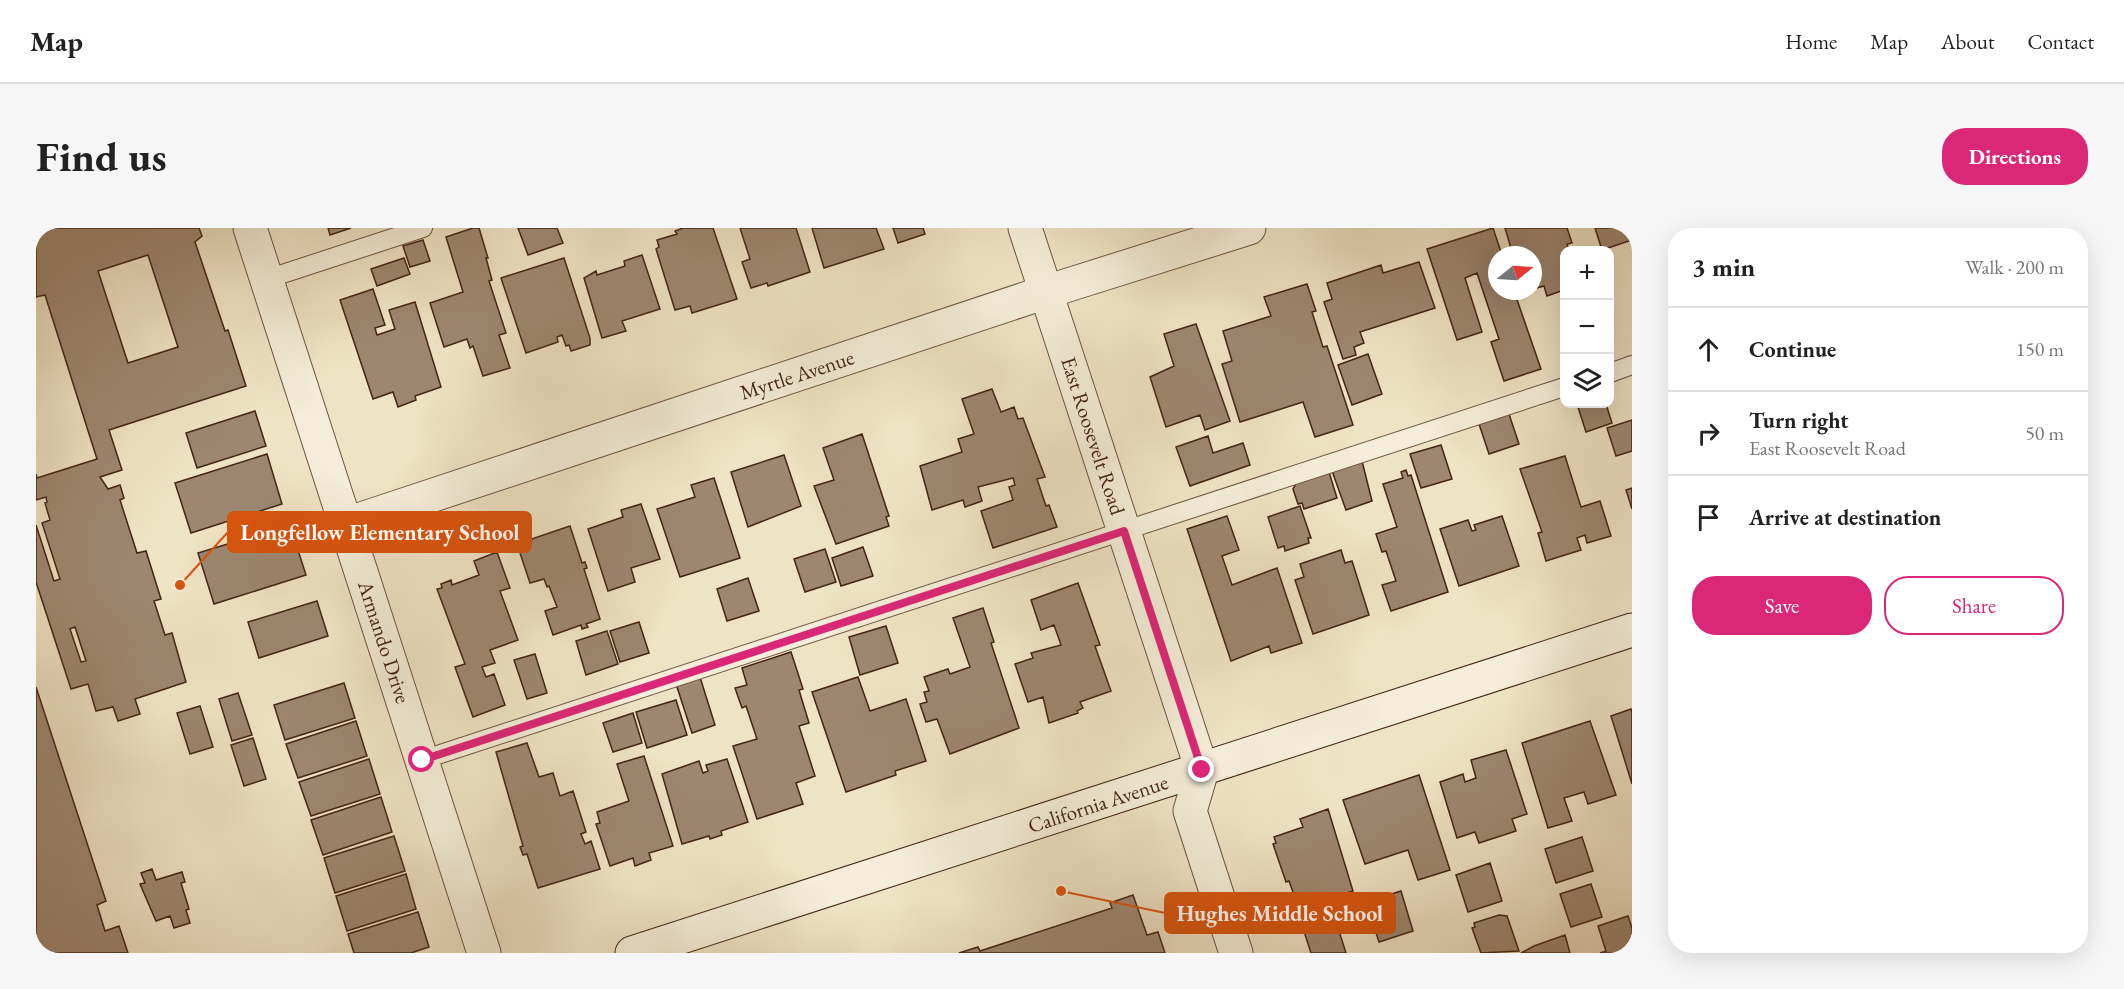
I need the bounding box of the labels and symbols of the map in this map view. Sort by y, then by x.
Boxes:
north arrow [1488,246,1542,300]
street label: Myrtle Avenue [736,343,857,406]
street label: East Roosevelt Road [1055,353,1132,519]
callout: Longfellow Elementary School [228,512,531,552]
text: Longfellow Elementary School [241,518,519,547]
street label: Armando Drive [352,576,417,707]
route start [408,746,434,772]
route end [1188,756,1214,782]
street label: California Avenue [1024,768,1172,839]
callout: Hughes Middle School [1165,893,1395,933]
text: Hughes Middle School [1177,899,1383,928]

